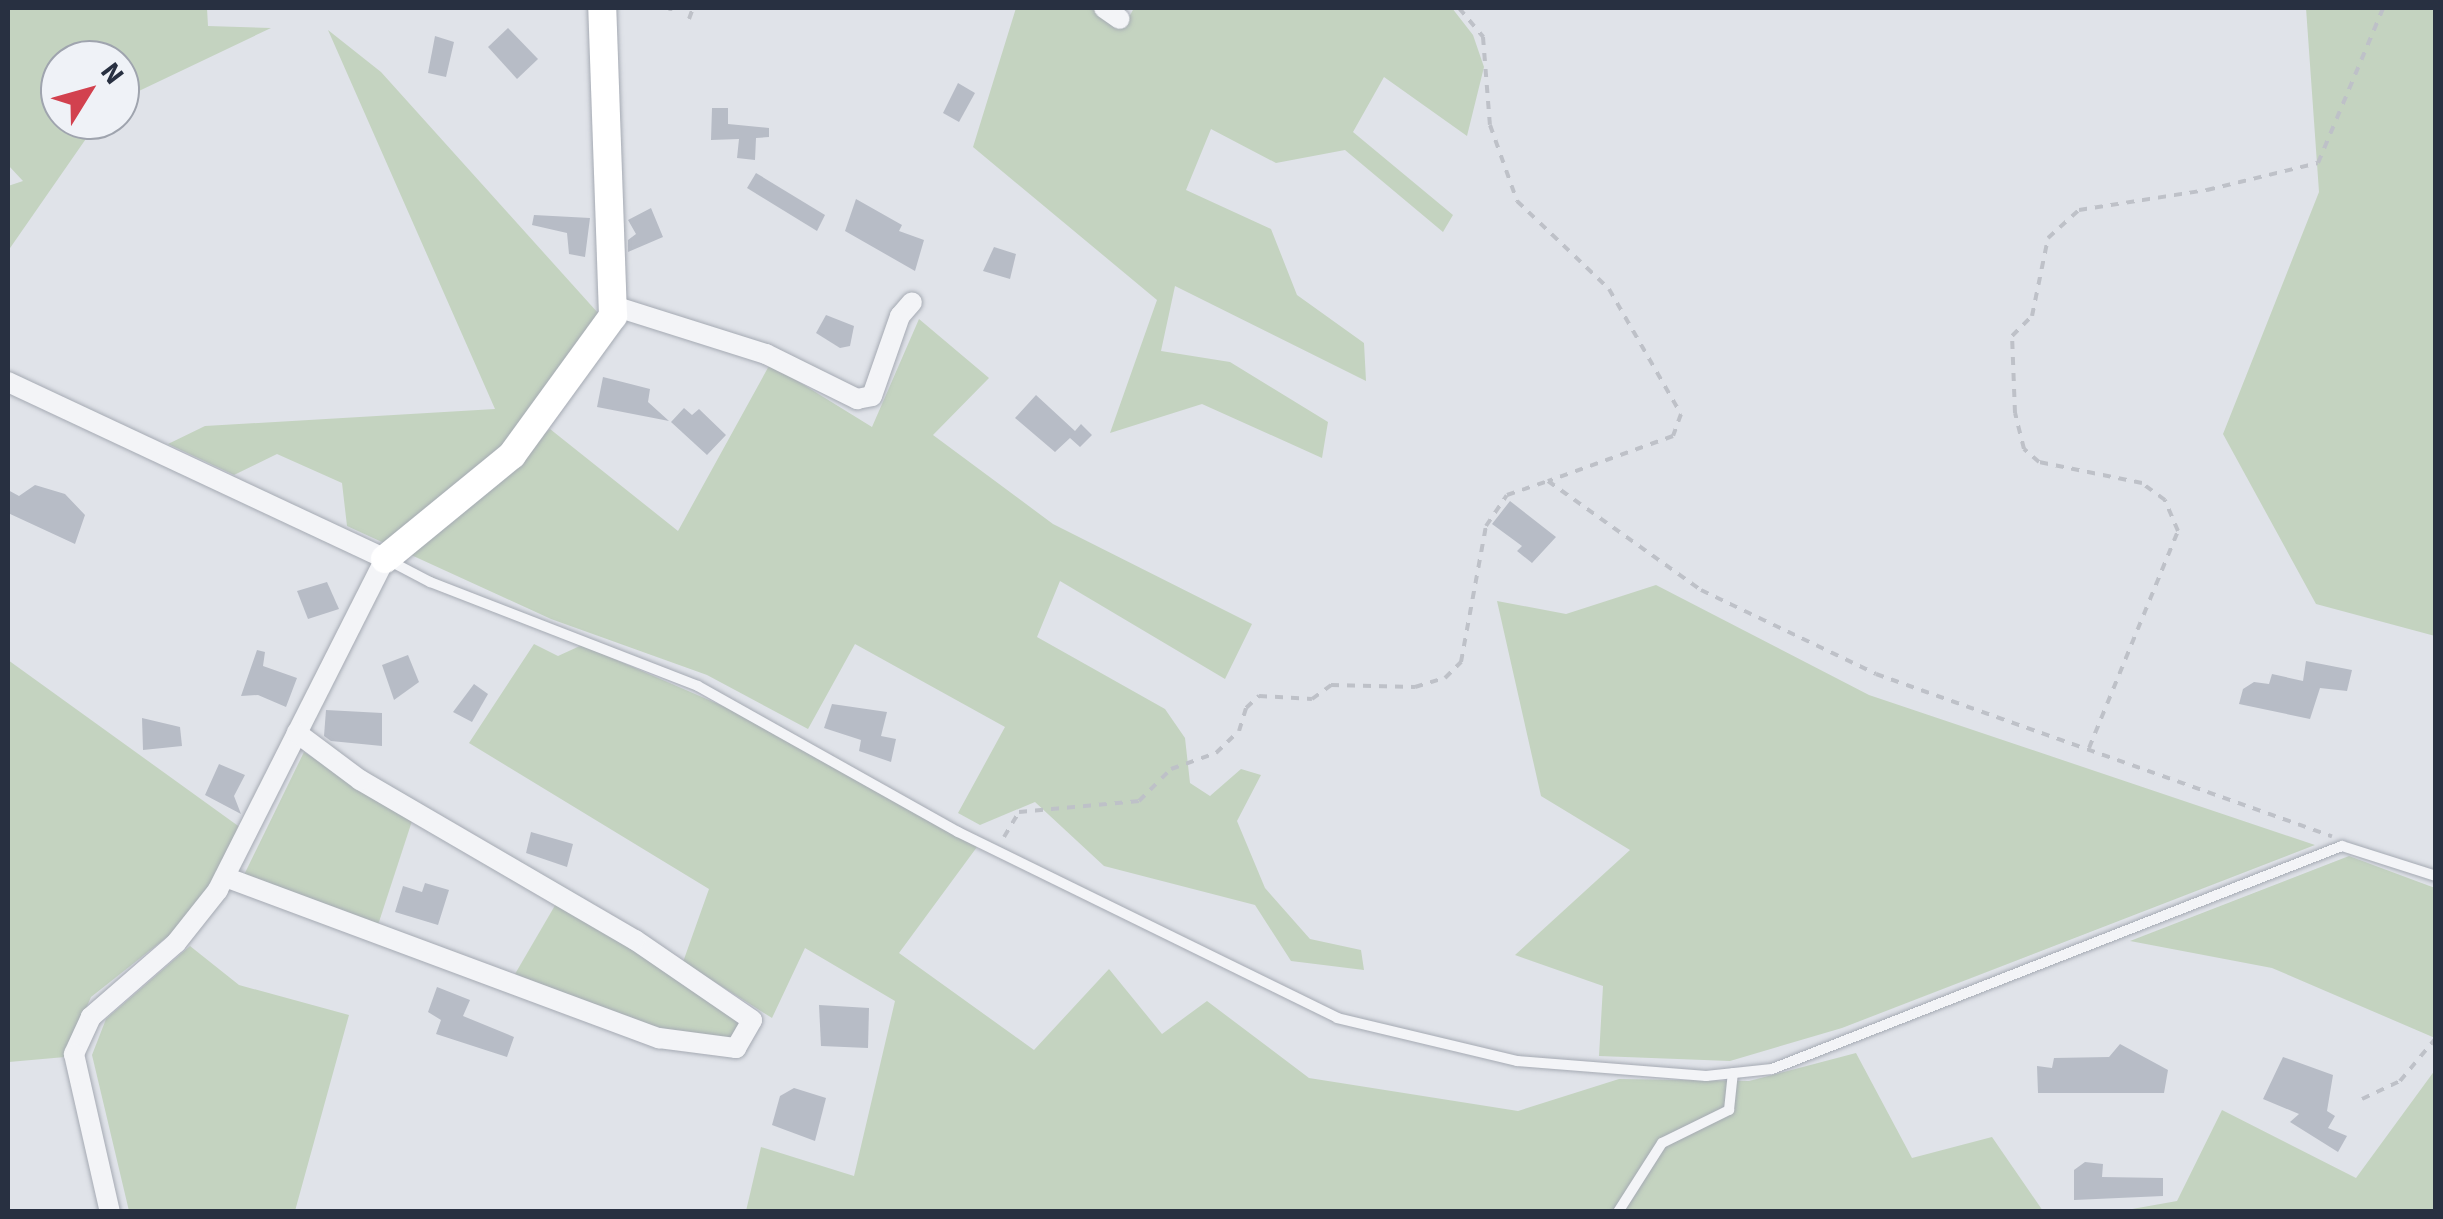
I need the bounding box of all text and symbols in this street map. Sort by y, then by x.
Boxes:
north arrow [40,40,140,140]
text: N [91,54,134,93]

